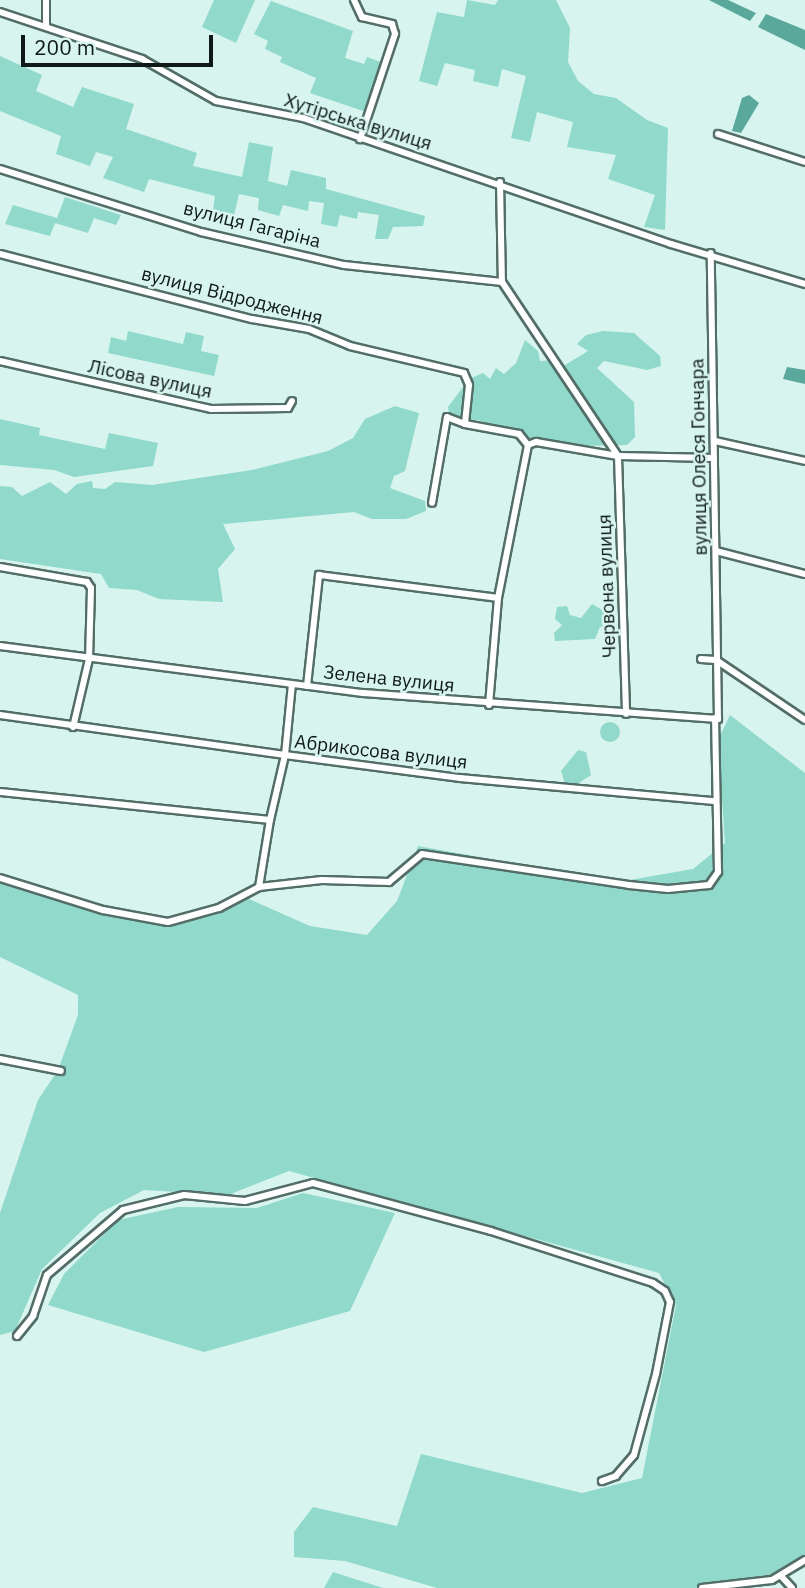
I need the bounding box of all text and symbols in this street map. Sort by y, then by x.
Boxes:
scale bar [24,21,217,65]
text: 200 m [34,33,95,61]
street label: Хутірська вулиця [281,89,435,155]
street label: вулиця Гагаріна [181,197,323,253]
street label: вулиця Відродження [139,262,325,330]
street label: Лісова вулиця [86,355,214,403]
street label: вулиця Олеся Гончара [686,358,712,556]
street label: Червона вулиця [593,514,621,658]
street label: Зелена вулиця [322,661,456,697]
street label: Абрикосова вулиця [293,730,469,774]

